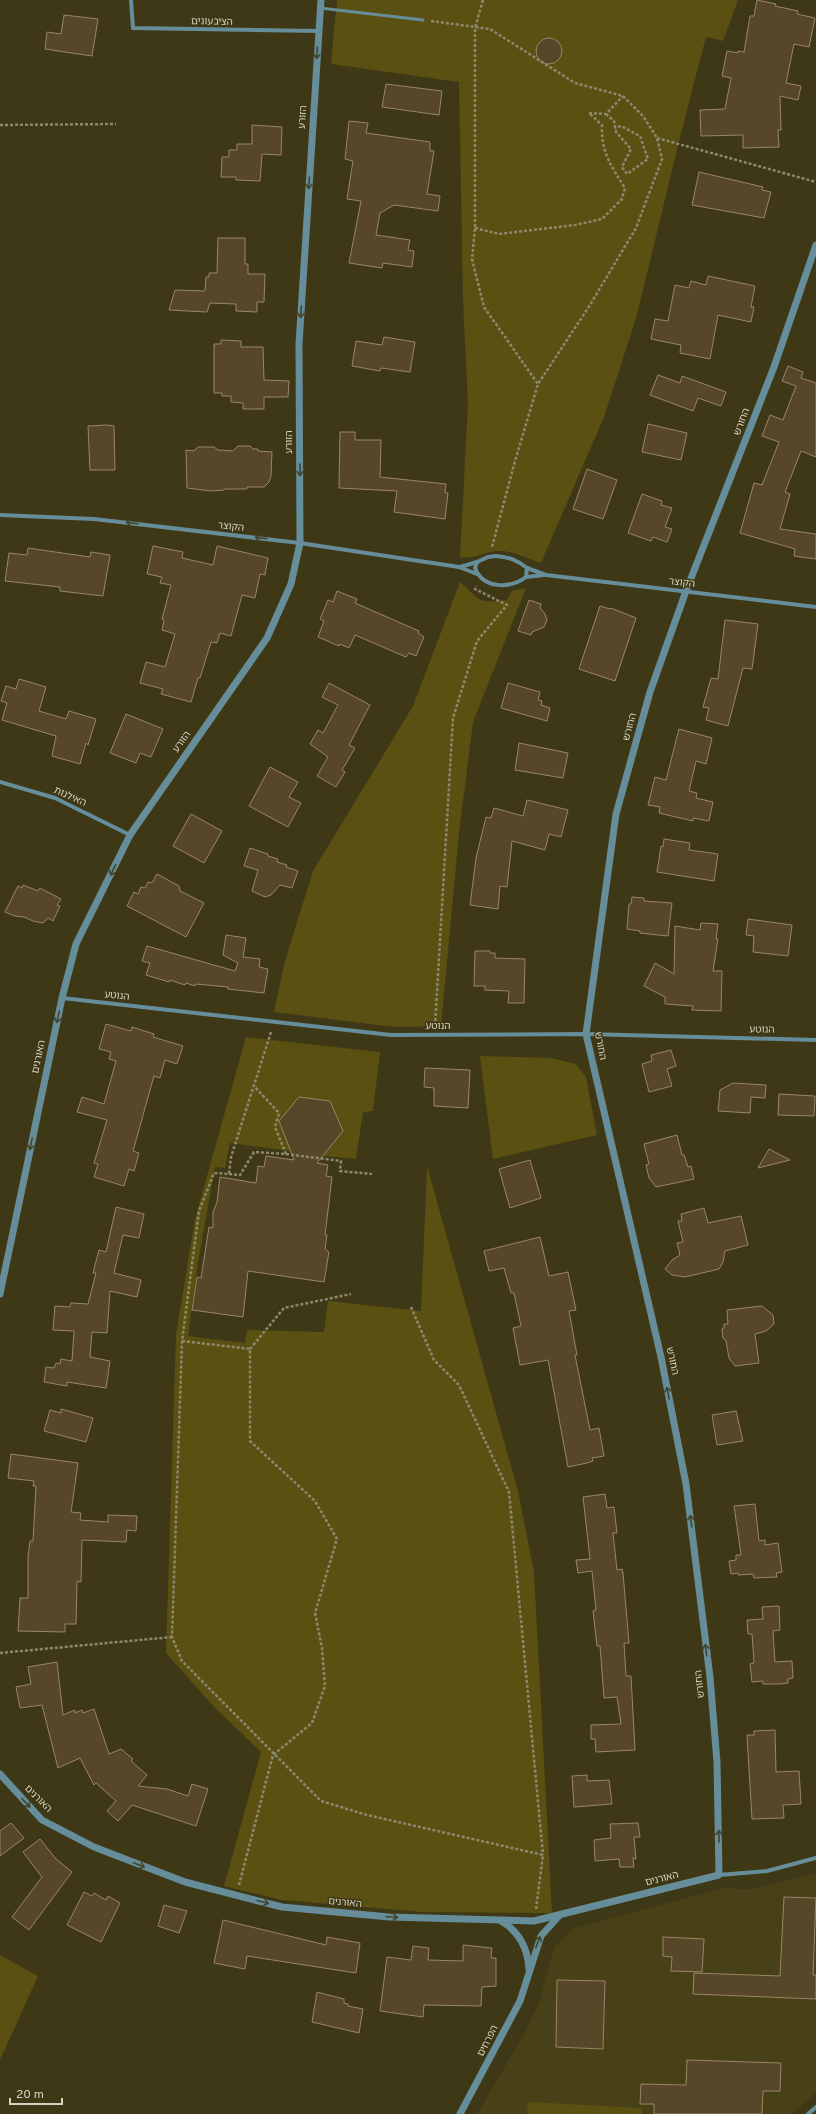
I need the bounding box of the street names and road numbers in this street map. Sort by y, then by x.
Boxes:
street label: הציבעונים [191,15,233,29]
street label: הזורע [296,105,310,129]
street label: החורש [731,406,753,438]
street label: הזורע [283,430,296,454]
street label: הקוצר [217,519,245,535]
street label: הקוצר [668,575,696,591]
street label: החורש [620,712,640,742]
street label: הזורע [170,729,194,755]
street label: האילנות [52,784,88,810]
street label: הנוטע [104,988,130,1004]
street label: הנוטע [425,1020,451,1033]
street label: הנוטע [749,1023,775,1037]
street label: החורש [591,1031,609,1061]
street label: האורנים [29,1039,49,1075]
street label: החורש [663,1346,681,1376]
street label: החורש [692,1669,708,1699]
street label: האורנים [21,1782,55,1816]
street label: האורנים [644,1869,680,1889]
street label: האורנים [328,1895,362,1911]
street label: הפרחים [475,2023,501,2059]

